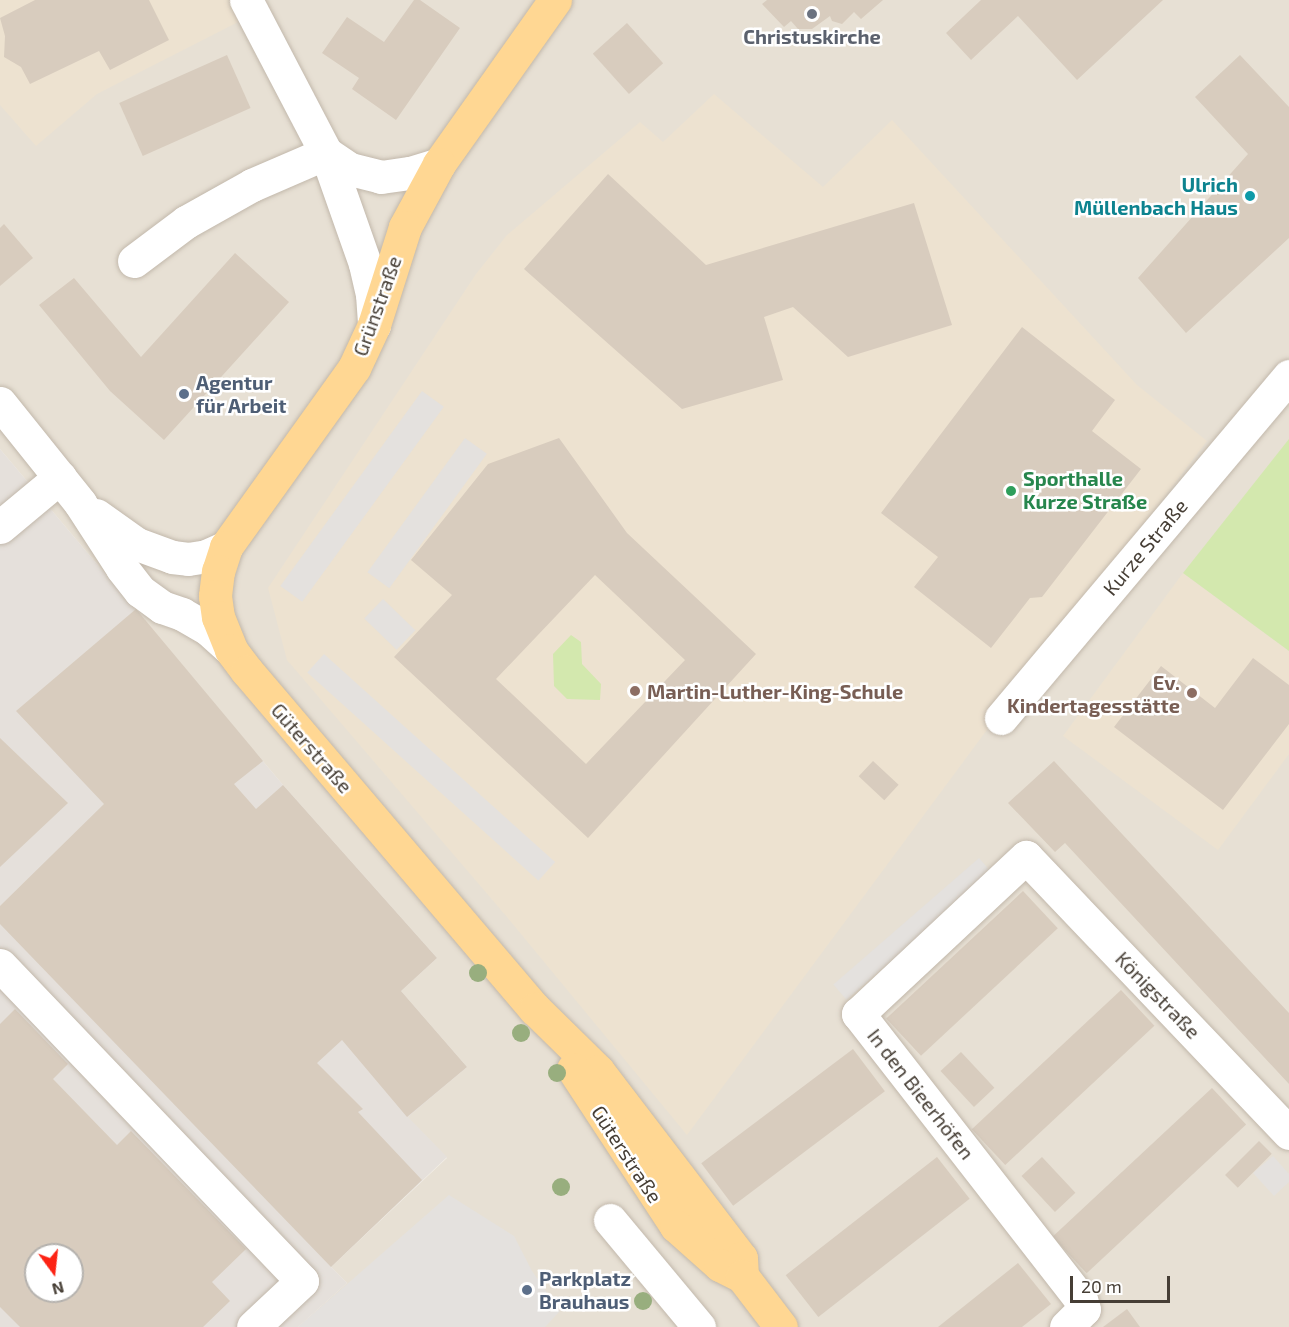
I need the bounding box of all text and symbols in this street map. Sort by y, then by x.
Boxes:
marker: Christuskirche [805,7,819,21]
place label: Christuskirche [743,24,881,48]
place label: Ulrich Müllenbach Haus [1074,172,1238,219]
marker: Ulrich Müllenbach Haus [1243,189,1257,203]
street label: Grünstraße [348,253,406,359]
place label: Agentur für Arbeit [196,371,287,418]
marker: Agentur für Arbeit [177,387,191,401]
place label: Sporthalle Kurze Straße [1023,467,1147,514]
marker: Sporthalle Kurze Straße [1004,484,1018,498]
street label: Kurze Straße [1098,494,1192,600]
place label: Ev. Kindertagesstätte [1007,670,1180,717]
place label: Martin-Luther-King-Schule [647,679,903,703]
marker: Martin-Luther-King-Schule [628,684,642,698]
marker: Ev. Kindertagesstätte [1185,686,1199,700]
street label: Güterstraße [266,698,358,798]
street label: Königstraße [1111,946,1205,1044]
street label: In den Bieerhöfen [863,1024,979,1164]
street label: Güterstraße [587,1101,667,1207]
north arrow [24,1243,84,1303]
scale bar [1073,1264,1174,1302]
place label: Parkplatz Brauhaus [539,1266,631,1313]
text: 20 m [1081,1275,1122,1297]
text: N [50,1278,66,1300]
marker: Parkplatz Brauhaus [520,1283,534,1297]

